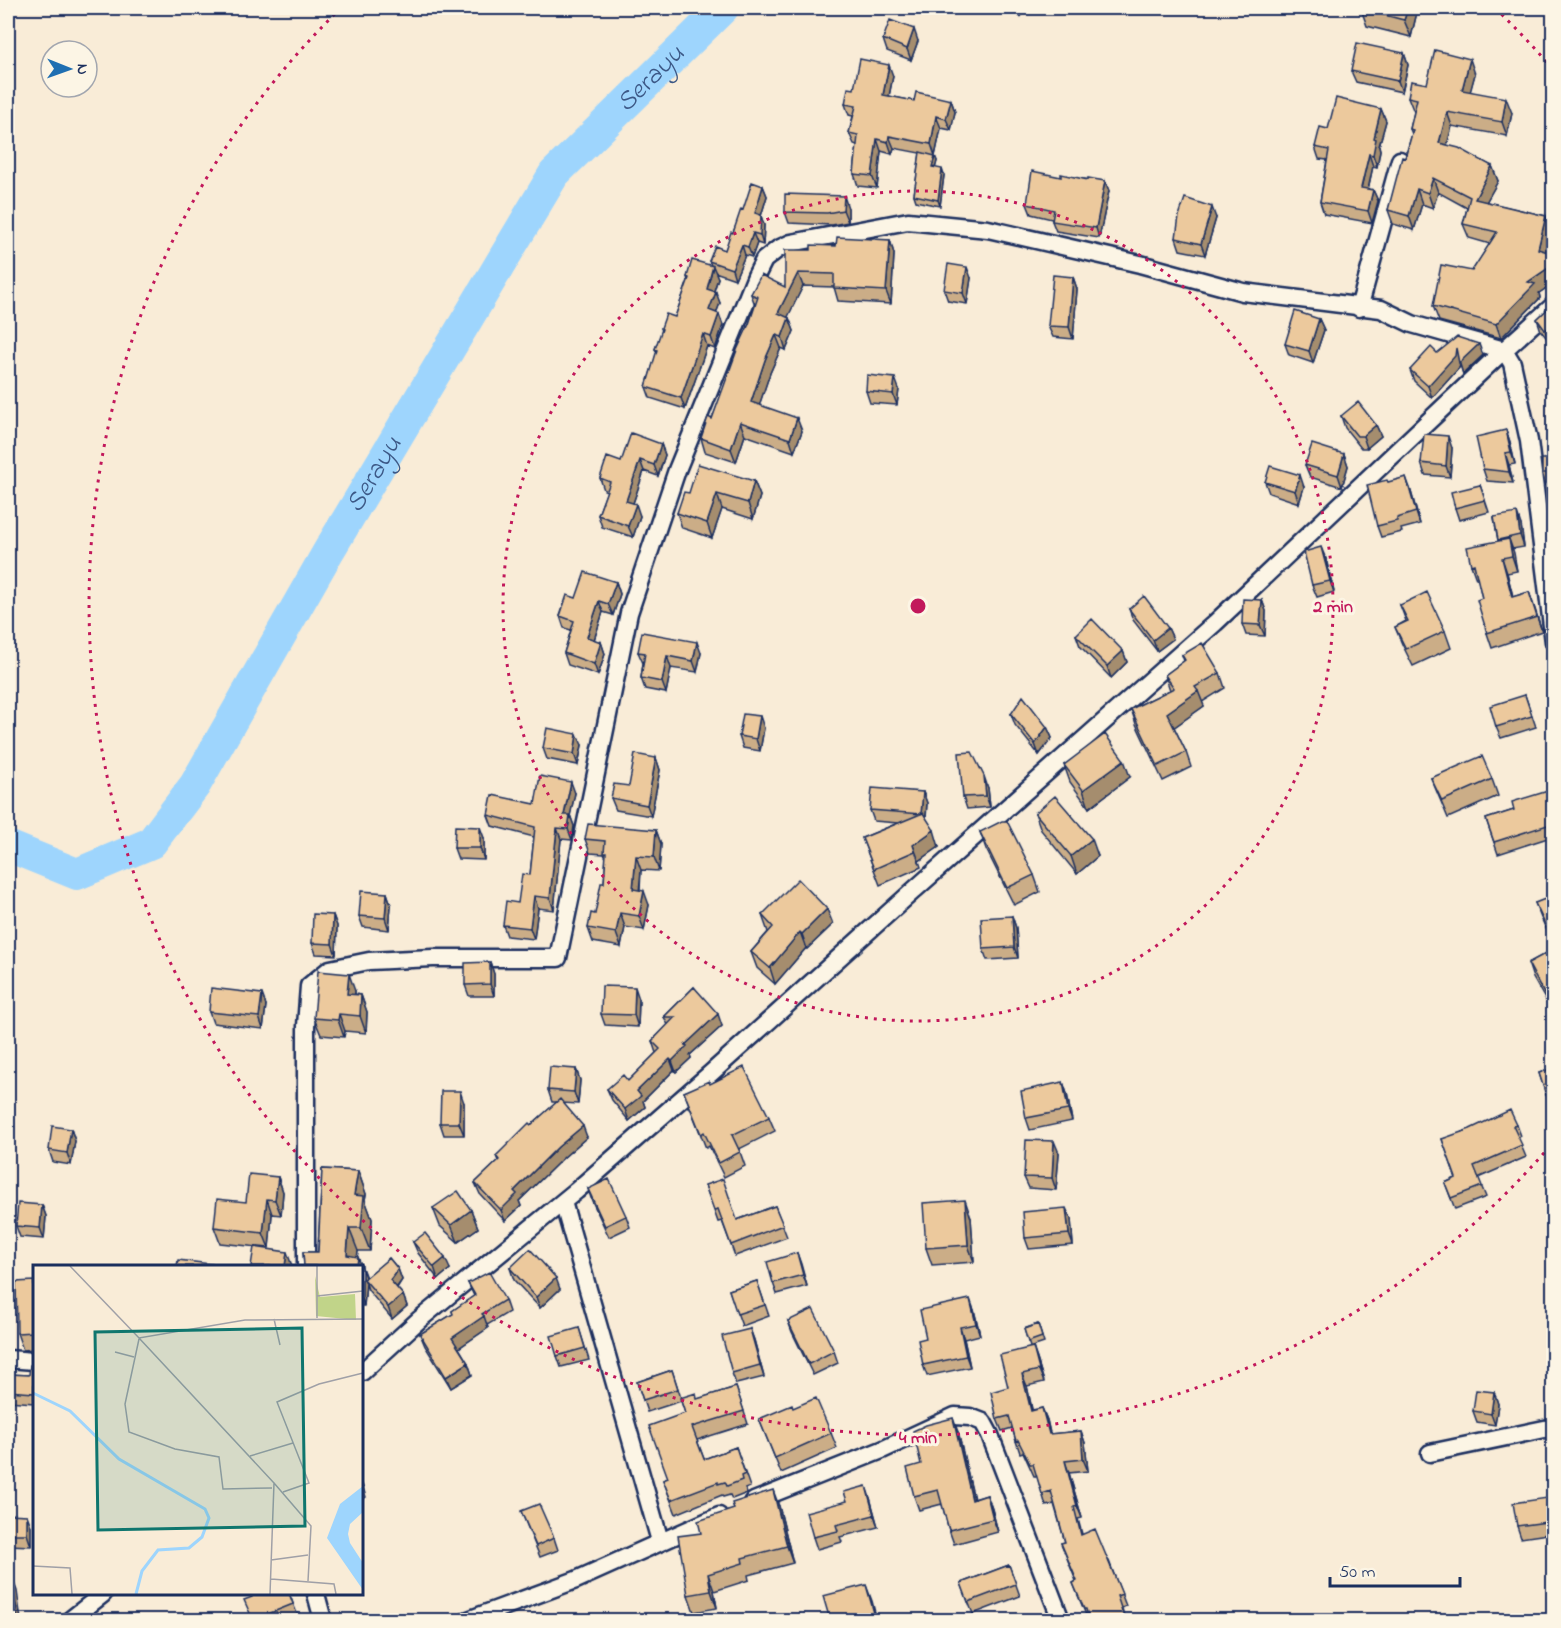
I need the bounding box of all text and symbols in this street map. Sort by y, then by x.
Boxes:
water label: Serayu [608,36,694,122]
north arrow [39,39,99,99]
text: N [70,64,94,75]
water label: Serayu [336,429,412,520]
text: 2 min [1312,595,1353,621]
centre of rings [908,596,928,616]
inset map [33,1265,363,1595]
text: 4 min [899,1426,937,1452]
scale bar [1330,1550,1460,1588]
text: 50 m [1339,1560,1376,1586]

